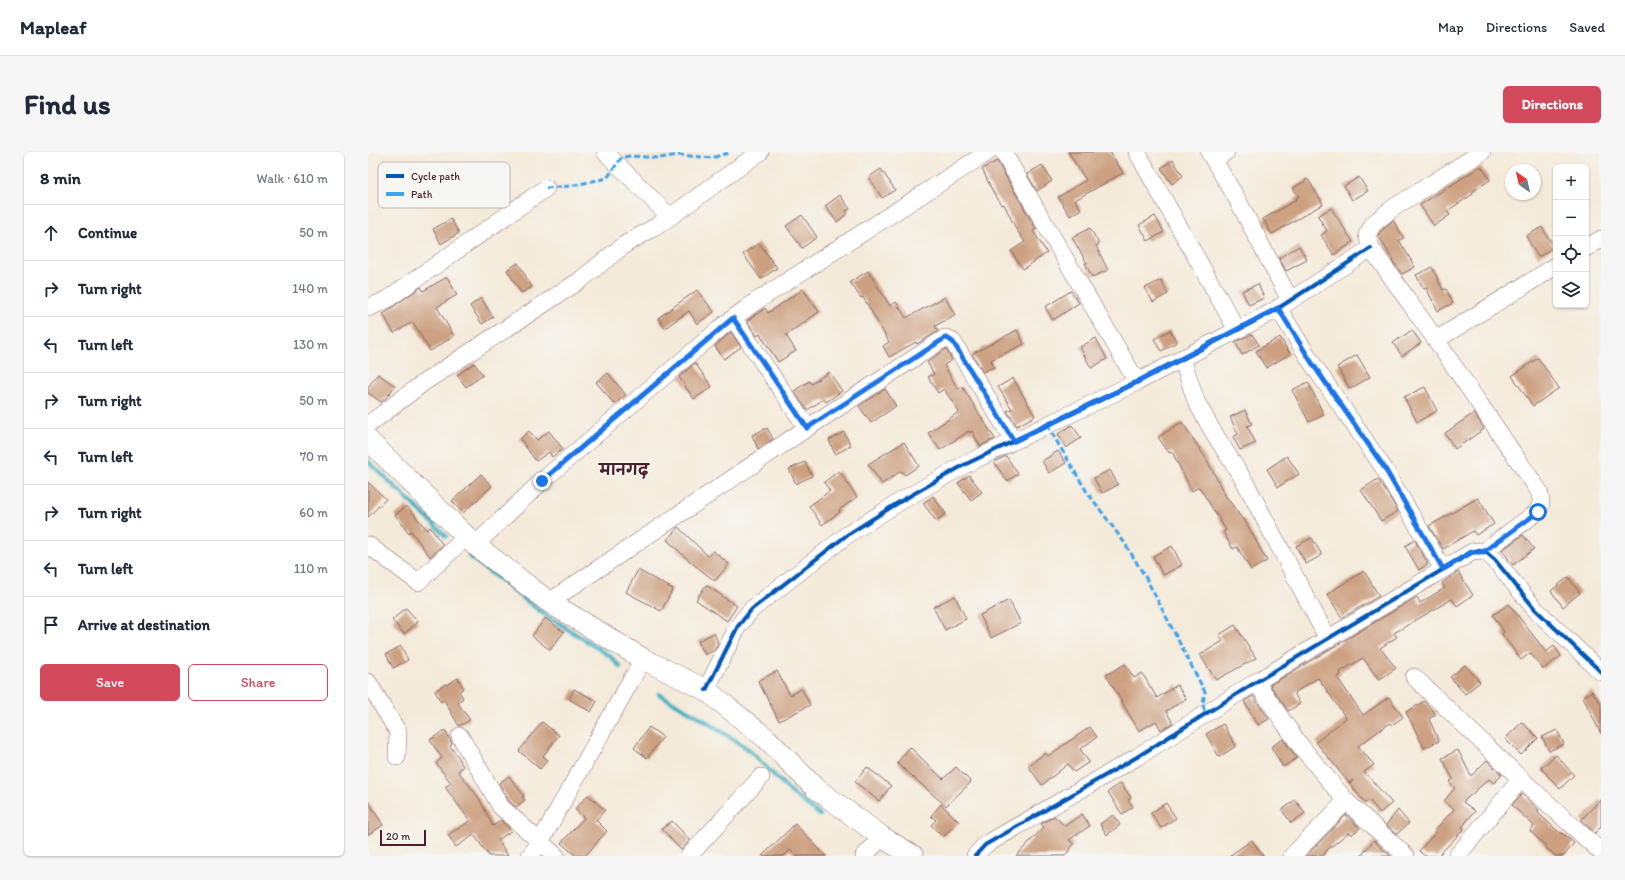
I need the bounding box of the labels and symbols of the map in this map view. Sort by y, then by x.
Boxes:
legend [378,162,510,208]
north arrow [1505,164,1541,200]
text: Cycle path [411,170,460,183]
text: Path [411,188,433,201]
district label: मानगढ़ [597,461,650,479]
route end [533,472,551,490]
route start [1529,503,1547,521]
scale bar [380,828,426,847]

